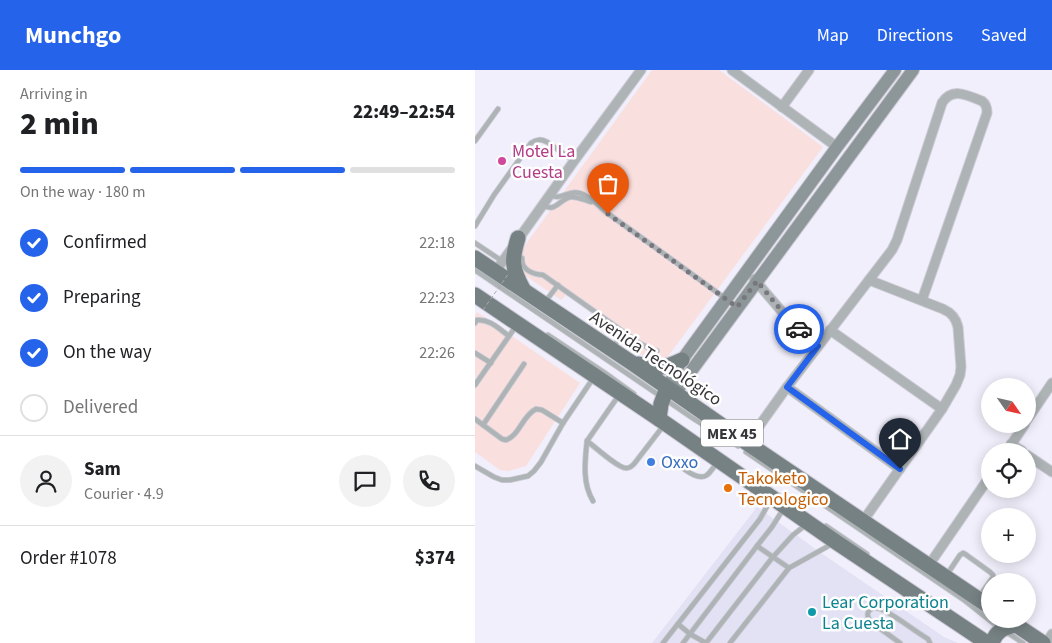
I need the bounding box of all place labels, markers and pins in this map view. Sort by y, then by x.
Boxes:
place label: Motel La Cuesta [512,139,575,185]
marker: Motel La Cuesta [496,155,508,167]
pin [587,163,629,214]
pin [879,418,921,469]
place label: Oxxo [661,450,698,475]
marker: Oxxo [645,456,657,468]
place label: Takoketo Tecnologico [738,466,829,512]
marker: Takoketo Tecnologico [722,482,734,494]
place label: Lear Corporation La Cuesta [822,590,949,636]
marker: Lear Corporation La Cuesta [806,606,818,618]

